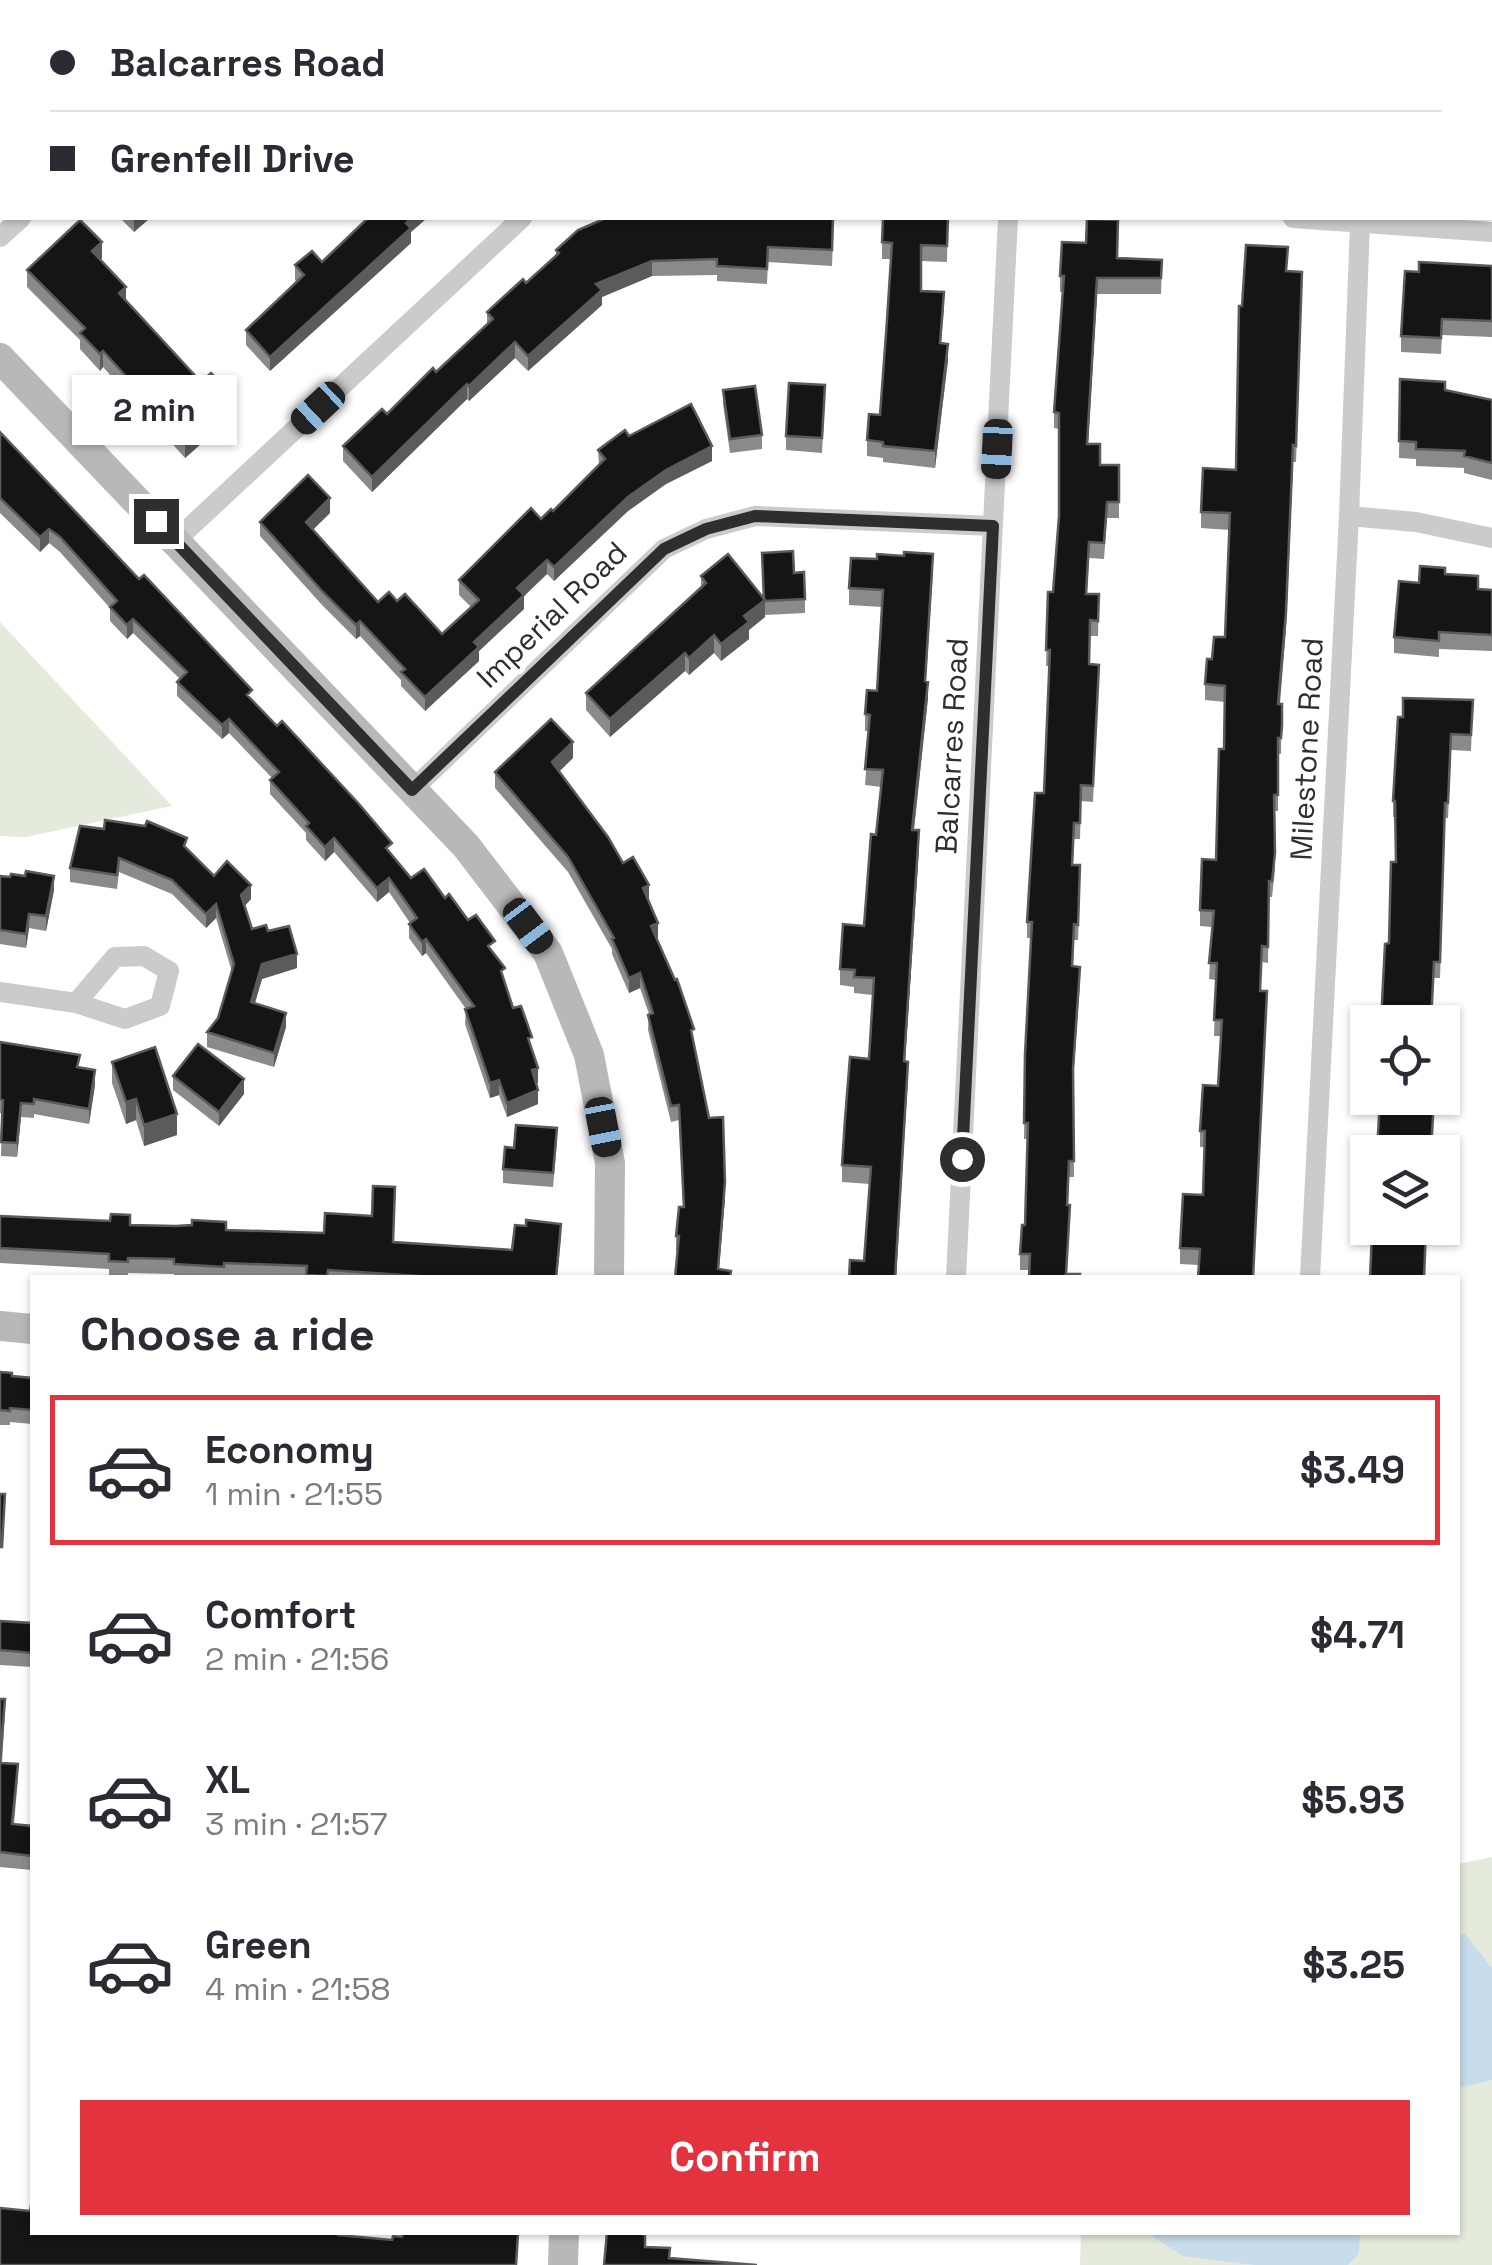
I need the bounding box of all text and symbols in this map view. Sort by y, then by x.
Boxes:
text: Balcarres Road [110,39,386,87]
text: Grenfell Drive [110,135,355,183]
callout: 2 min [74,376,238,446]
car [286,377,350,439]
text: 2 min [113,390,196,430]
car [980,418,1014,480]
route end [134,499,179,544]
street label: Imperial Road [468,533,635,696]
street label: Balcarres Road [926,637,977,855]
street label: Milestone Road [1281,637,1332,861]
car [498,893,558,959]
map controls [1350,1005,1460,1245]
button: locate [1350,1005,1460,1115]
car [583,1095,623,1159]
button: layers [1350,1135,1460,1245]
route start [940,1137,985,1182]
text: Choose a ride [80,1306,375,1363]
icon: car [85,1425,175,1515]
text: Economy [205,1426,374,1474]
text: $3.49 [1300,1446,1405,1494]
text: 1 min · 21:55 [205,1474,383,1514]
icon: car [85,1590,175,1680]
text: Comfort [205,1591,356,1639]
text: $4.71 [1310,1611,1405,1659]
text: 2 min · 21:56 [205,1639,389,1679]
icon: car [85,1755,175,1845]
text: XL [205,1756,250,1804]
text: $5.93 [1301,1776,1405,1824]
text: 3 min · 21:57 [205,1804,388,1844]
icon: car [85,1920,175,2010]
text: Green [205,1921,312,1969]
text: $3.25 [1302,1941,1405,1989]
text: 4 min · 21:58 [205,1969,391,2009]
button: Confirm [80,2100,1410,2215]

